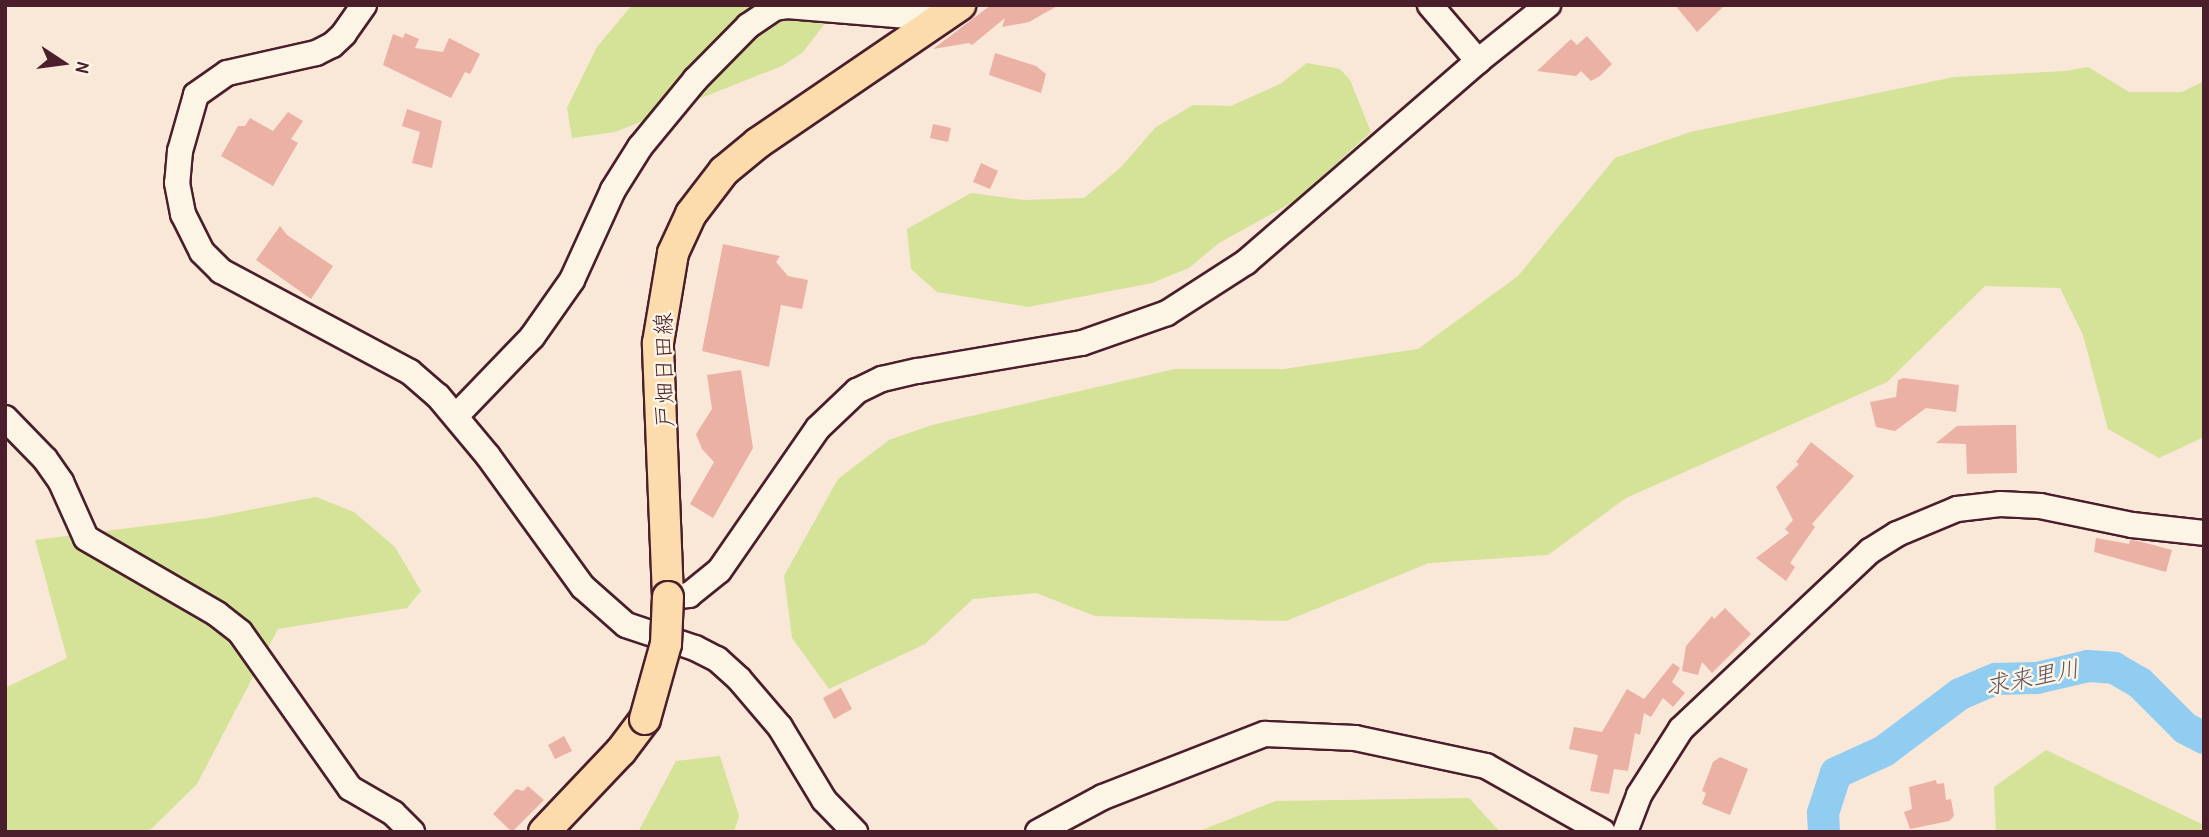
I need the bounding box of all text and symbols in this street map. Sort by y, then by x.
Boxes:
north arrow [28,28,98,98]
text: N [70,60,97,76]
street label: 戸畑日田線 [649,312,679,428]
water label: 求来里川 [1982,654,2082,700]

